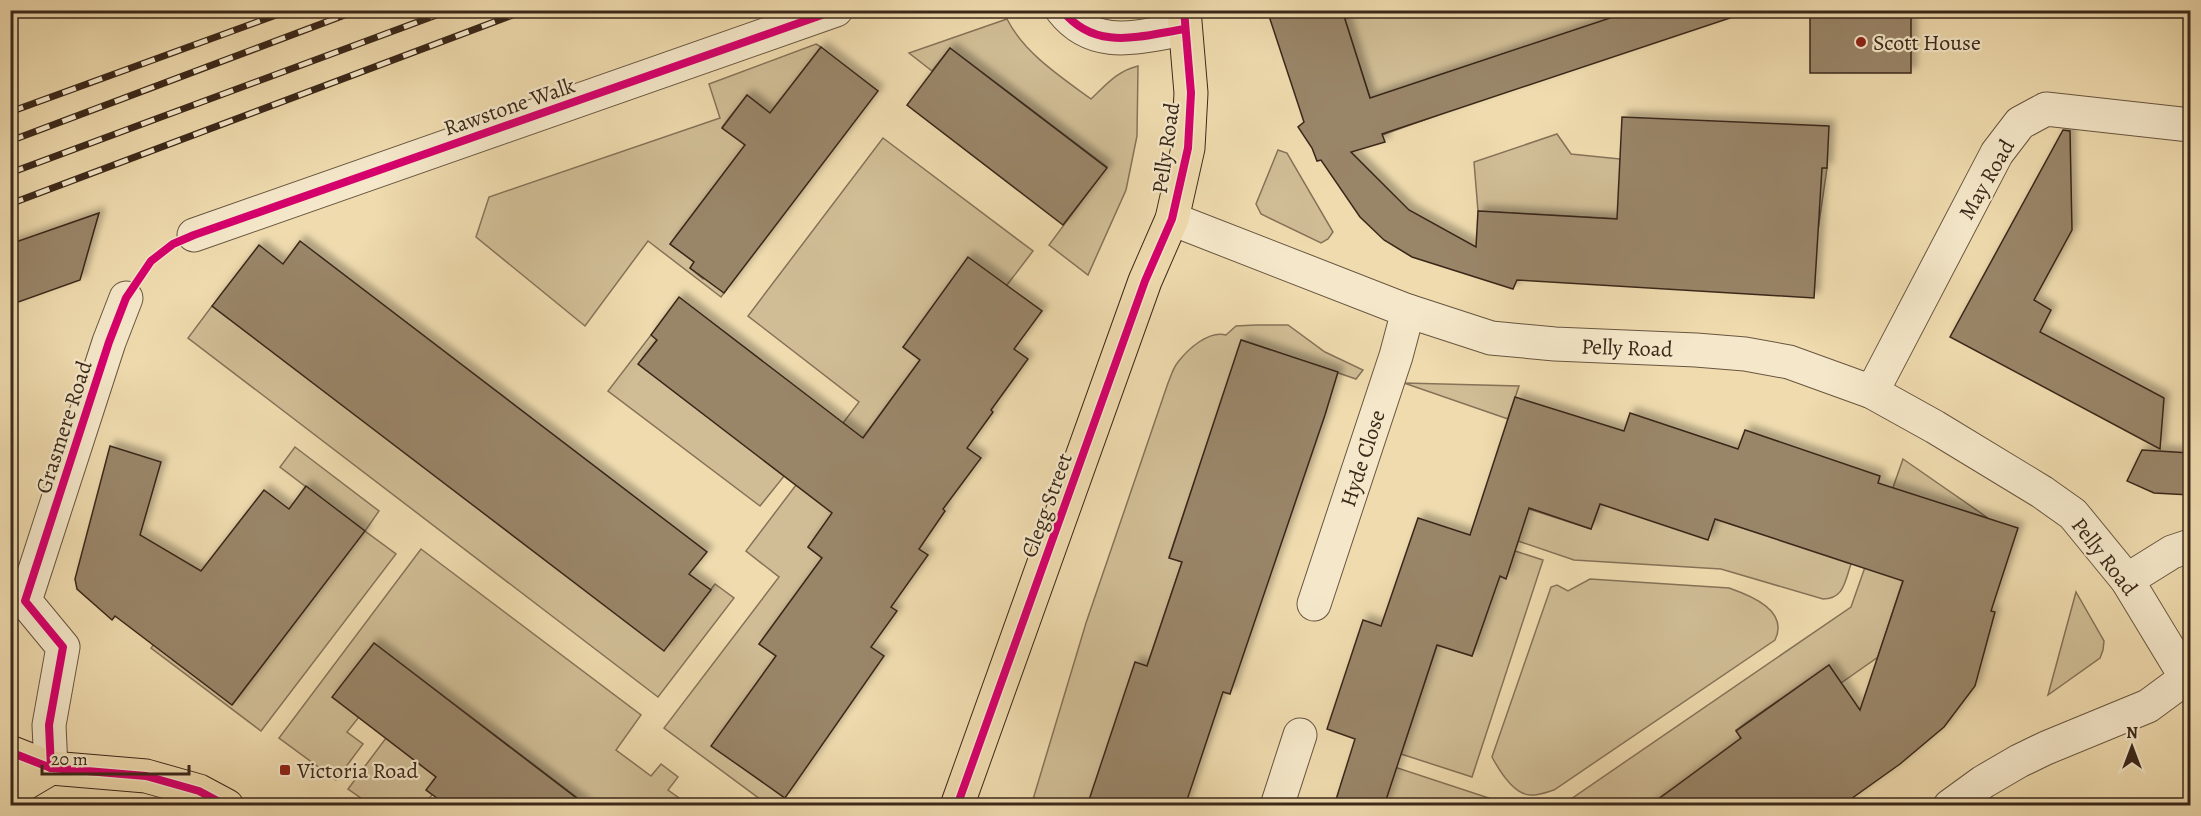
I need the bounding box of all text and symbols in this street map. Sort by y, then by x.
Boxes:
place label: Scott House [1873,28,1981,58]
marker: Scott House [1854,35,1868,49]
street label: Rawstone Walk [440,70,579,143]
street label: Pelly Road [1145,100,1187,196]
street label: May Road [1952,134,2022,225]
street label: Pelly Road [1581,331,1673,365]
street label: Grasmere Road [28,357,100,498]
street label: Hyde Close [1333,406,1393,511]
street label: Clegg Street [1014,449,1080,562]
street label: Pelly Road [2064,511,2144,602]
north arrow [2102,717,2162,777]
text: N [2126,722,2138,744]
scale bar [42,738,189,776]
text: 20 m [51,747,88,771]
place label: Victoria Road [296,756,419,786]
marker: Victoria Road [278,763,292,777]

